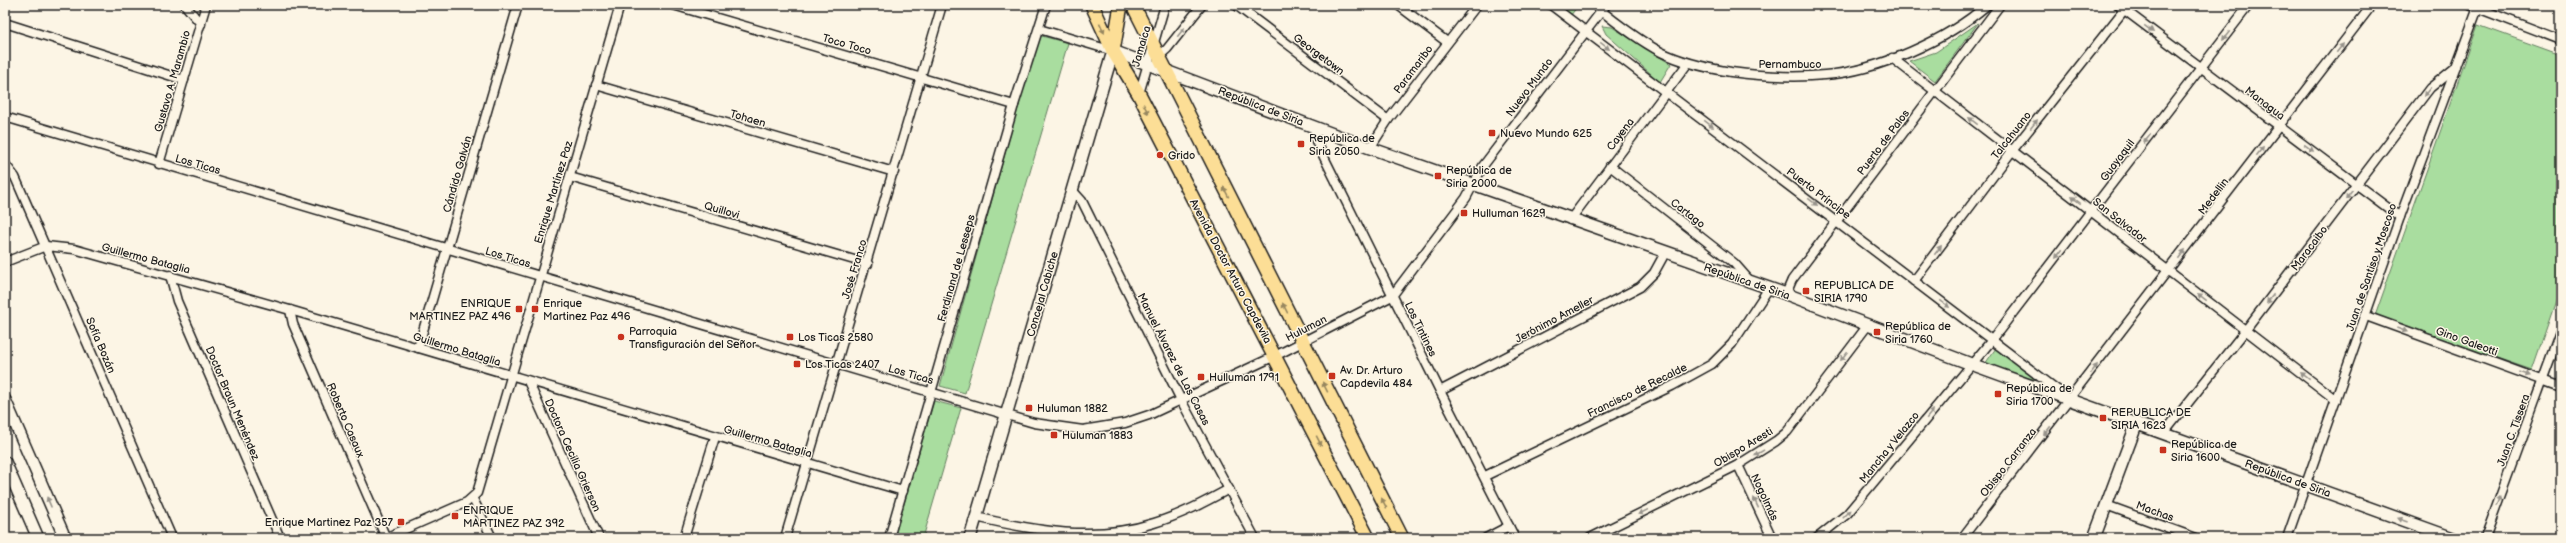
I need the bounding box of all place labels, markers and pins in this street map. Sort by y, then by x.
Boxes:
place label: Nuevo Mundo 625 [1500,127,1592,140]
marker: Nuevo Mundo 625 [1487,128,1497,138]
place label: República de Siria 2050 [1309,132,1375,158]
marker: República de Siria 2050 [1296,139,1306,149]
place label: Grido [1168,149,1195,162]
marker: Grido [1155,150,1165,160]
place label: República de Siria 2000 [1446,164,1512,190]
marker: República de Siria 2000 [1433,171,1443,181]
place label: Hulluman 1629 [1472,207,1546,220]
marker: Hulluman 1629 [1459,208,1469,218]
place label: REPUBLICA DE SIRIA 1790 [1814,279,1894,305]
marker: REPUBLICA DE SIRIA 1790 [1801,286,1811,296]
place label: ENRIQUE MARTINEZ PAZ 496 [409,297,511,323]
place label: Enrique Martinez Paz 496 [543,297,631,323]
marker: ENRIQUE MARTINEZ PAZ 496 [514,304,524,314]
marker: Enrique Martinez Paz 496 [530,304,540,314]
place label: República de Siria 1760 [1885,320,1951,346]
place label: Parroquia Transfiguración del Señor [629,325,757,351]
marker: República de Siria 1760 [1872,327,1882,337]
place label: Los Ticas 2580 [798,331,874,344]
marker: Parroquia Transfiguración del Señor [616,332,626,342]
marker: Los Ticas 2580 [785,332,795,342]
place label: Los Ticas 2407 [805,358,880,371]
marker: Los Ticas 2407 [792,359,802,369]
place label: Av. Dr. Arturo Capdevila 484 [1340,364,1413,390]
place label: Hulluman 1791 [1209,371,1279,384]
marker: Av. Dr. Arturo Capdevila 484 [1327,371,1337,381]
marker: Hulluman 1791 [1196,372,1206,382]
place label: República de Siria 1700 [2006,382,2072,408]
marker: República de Siria 1700 [1993,389,2003,399]
place label: Huluman 1882 [1037,402,1108,415]
marker: Huluman 1882 [1024,403,1034,413]
place label: REPUBLICA DE SIRIA 1623 [2111,406,2191,432]
marker: REPUBLICA DE SIRIA 1623 [2098,413,2108,423]
place label: Huluman 1883 [1062,429,1133,442]
marker: Huluman 1883 [1049,430,1059,440]
place label: República de Siria 1600 [2171,438,2237,464]
marker: República de Siria 1600 [2158,445,2168,455]
place label: ENRIQUE MARTINEZ PAZ 392 [463,504,565,530]
marker: ENRIQUE MARTINEZ PAZ 392 [450,511,460,521]
place label: Enrique Martinez Paz 357 [265,516,394,529]
marker: Enrique Martinez Paz 357 [396,517,406,527]

